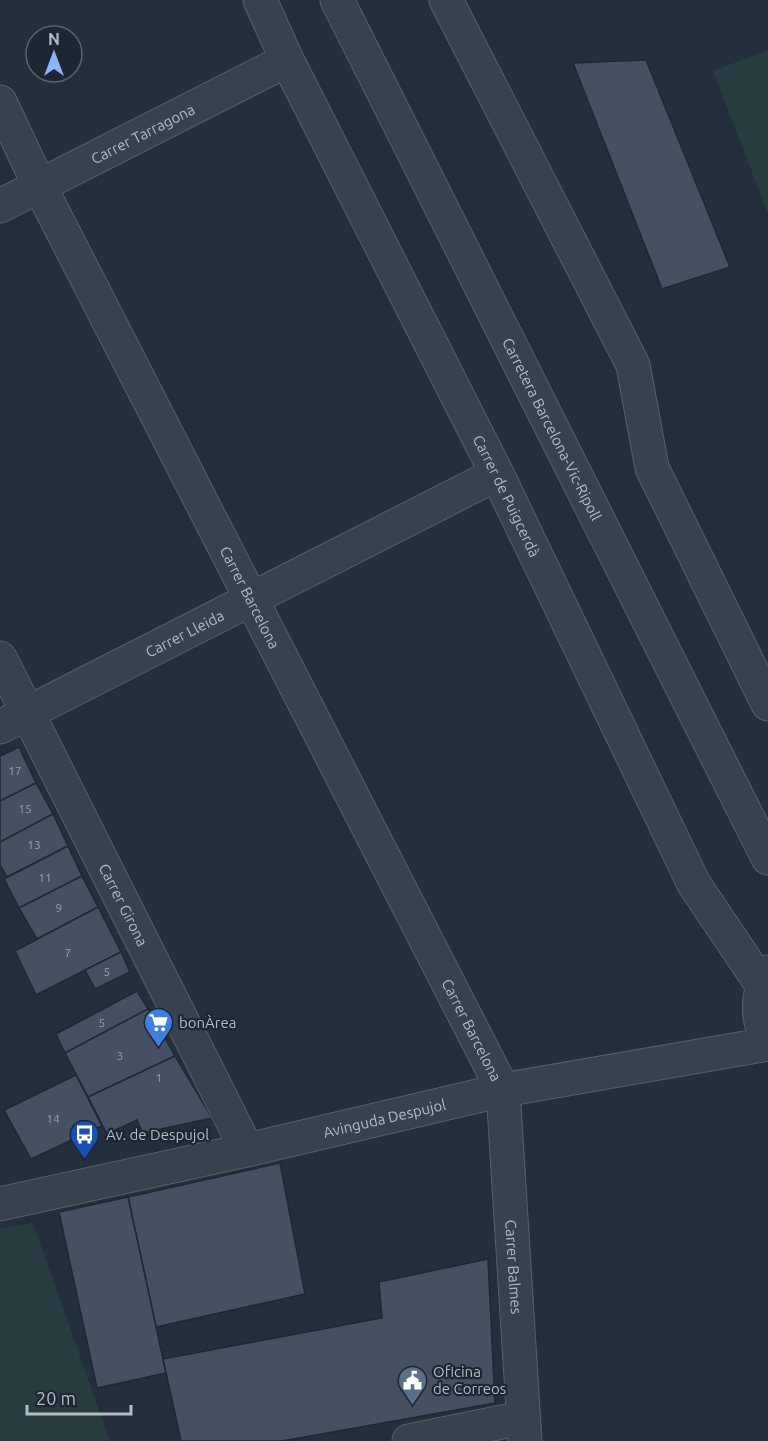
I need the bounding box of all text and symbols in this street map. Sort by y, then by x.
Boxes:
north arrow [24,24,84,84]
text: N [48,30,60,48]
street label: Carrer Tarragona [88,100,197,167]
street label: Carretera Barcelona-Vic-Ripoll [499,335,605,523]
street label: Carrer de Puigcerdà [470,432,544,559]
street label: Carrer Barcelona [217,543,284,651]
street label: Carrer Lleida [142,606,227,660]
house number: 17 [8,764,22,777]
house number: 15 [18,802,32,815]
house number: 13 [27,838,41,851]
street label: Carrer Girona [96,861,152,949]
house number: 11 [38,871,52,884]
house number: 9 [56,901,62,914]
house number: 7 [65,946,71,959]
house number: 5 [104,965,110,978]
street label: Carrer Barcelona [439,976,505,1084]
supermarket icon: bonÀrea [142,1006,174,1048]
place label: bonÀrea [179,1014,237,1031]
house number: 5 [99,1016,105,1029]
house number: 3 [117,1049,123,1062]
house number: 1 [156,1071,162,1084]
street label: Avinguda Despujol [321,1095,447,1140]
house number: 14 [46,1112,60,1125]
bus stop icon: Av. de Despujol [69,1118,101,1160]
place label: Av. de Despujol [106,1126,209,1143]
street label: Carrer Balmes [503,1219,526,1315]
place label: Oficina de Correos [433,1363,506,1397]
public building icon: Oficina de Correos [396,1364,428,1406]
scale bar [27,1378,130,1416]
text: 20 m [36,1388,76,1408]

